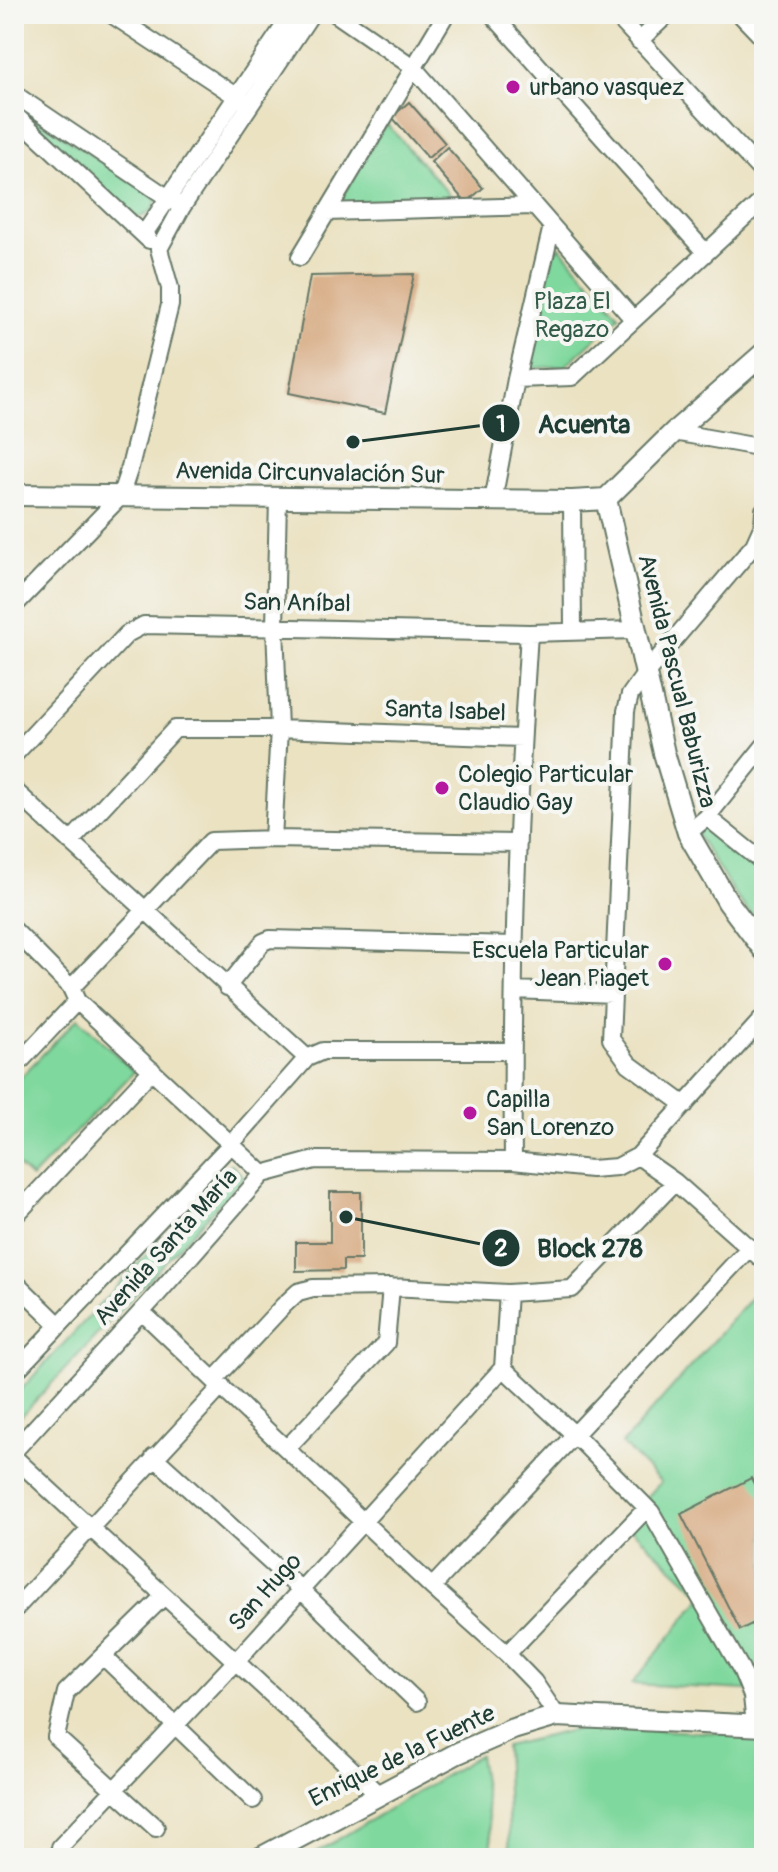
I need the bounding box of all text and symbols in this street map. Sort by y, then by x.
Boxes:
place label: urbano vasquez [529,73,684,102]
marker: urbano vasquez [504,78,522,96]
park label: Plaza El Regazo [533,287,611,344]
callout: Acuenta [481,398,646,448]
text: Acuenta [538,409,630,441]
text: 1 [496,410,506,439]
street label: Avenida Circunvalación Sur [175,456,445,490]
street label: Avenida Pascual Baburizza [631,551,723,811]
street label: San Aníbal [243,588,351,618]
street label: Santa Isabel [384,694,506,728]
place label: Colegio Particular Claudio Gay [458,760,634,817]
marker: Colegio Particular Claudio Gay [433,779,451,797]
place label: Escuela Particular Jean Piaget [472,936,649,993]
marker: Escuela Particular Jean Piaget [656,955,674,973]
place label: Capilla San Lorenzo [486,1085,614,1142]
marker: Capilla San Lorenzo [461,1104,479,1122]
street label: Avenida Santa María [88,1163,244,1331]
callout: Block 278 [481,1223,659,1273]
text: Block 278 [537,1233,643,1265]
text: 2 [494,1234,508,1263]
street label: San Hugo [222,1547,308,1637]
street label: Enrique de la Fuente [304,1698,500,1814]

